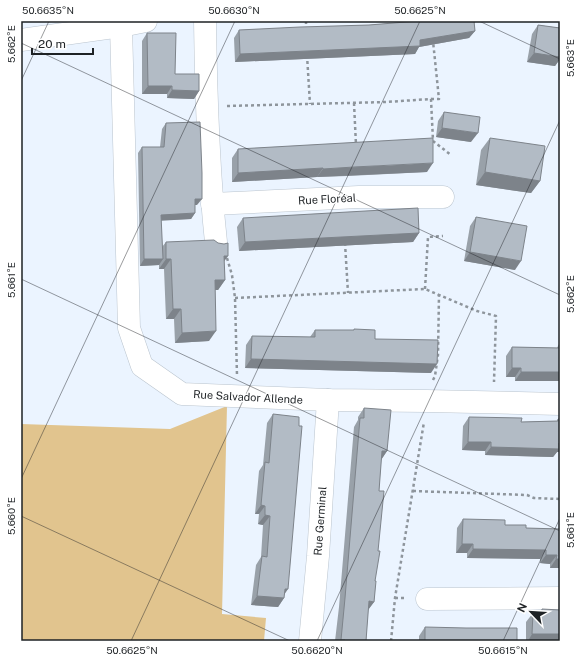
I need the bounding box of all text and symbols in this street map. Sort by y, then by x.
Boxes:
text: 50.6635°N [22,4,74,16]
text: 50.6630°N [208,4,260,16]
text: 50.6625°N [394,4,446,16]
text: 5.662°E [5,25,17,63]
scale bar [32,30,93,56]
text: 20 m [38,37,66,51]
text: 5.663°E [564,39,576,77]
street label: Rue Floréal [298,191,356,207]
text: 5.661°E [5,262,17,298]
text: 5.662°E [564,275,576,313]
street label: Rue Salvador Allende [193,388,303,406]
street label: Rue Germinal [312,486,328,556]
text: 5.660°E [5,497,17,535]
text: 5.661°E [564,512,576,548]
north arrow [511,592,551,632]
text: N [515,601,529,614]
text: 50.6625°N [106,644,158,656]
text: 50.6620°N [291,644,343,656]
text: 50.6615°N [478,644,528,656]

